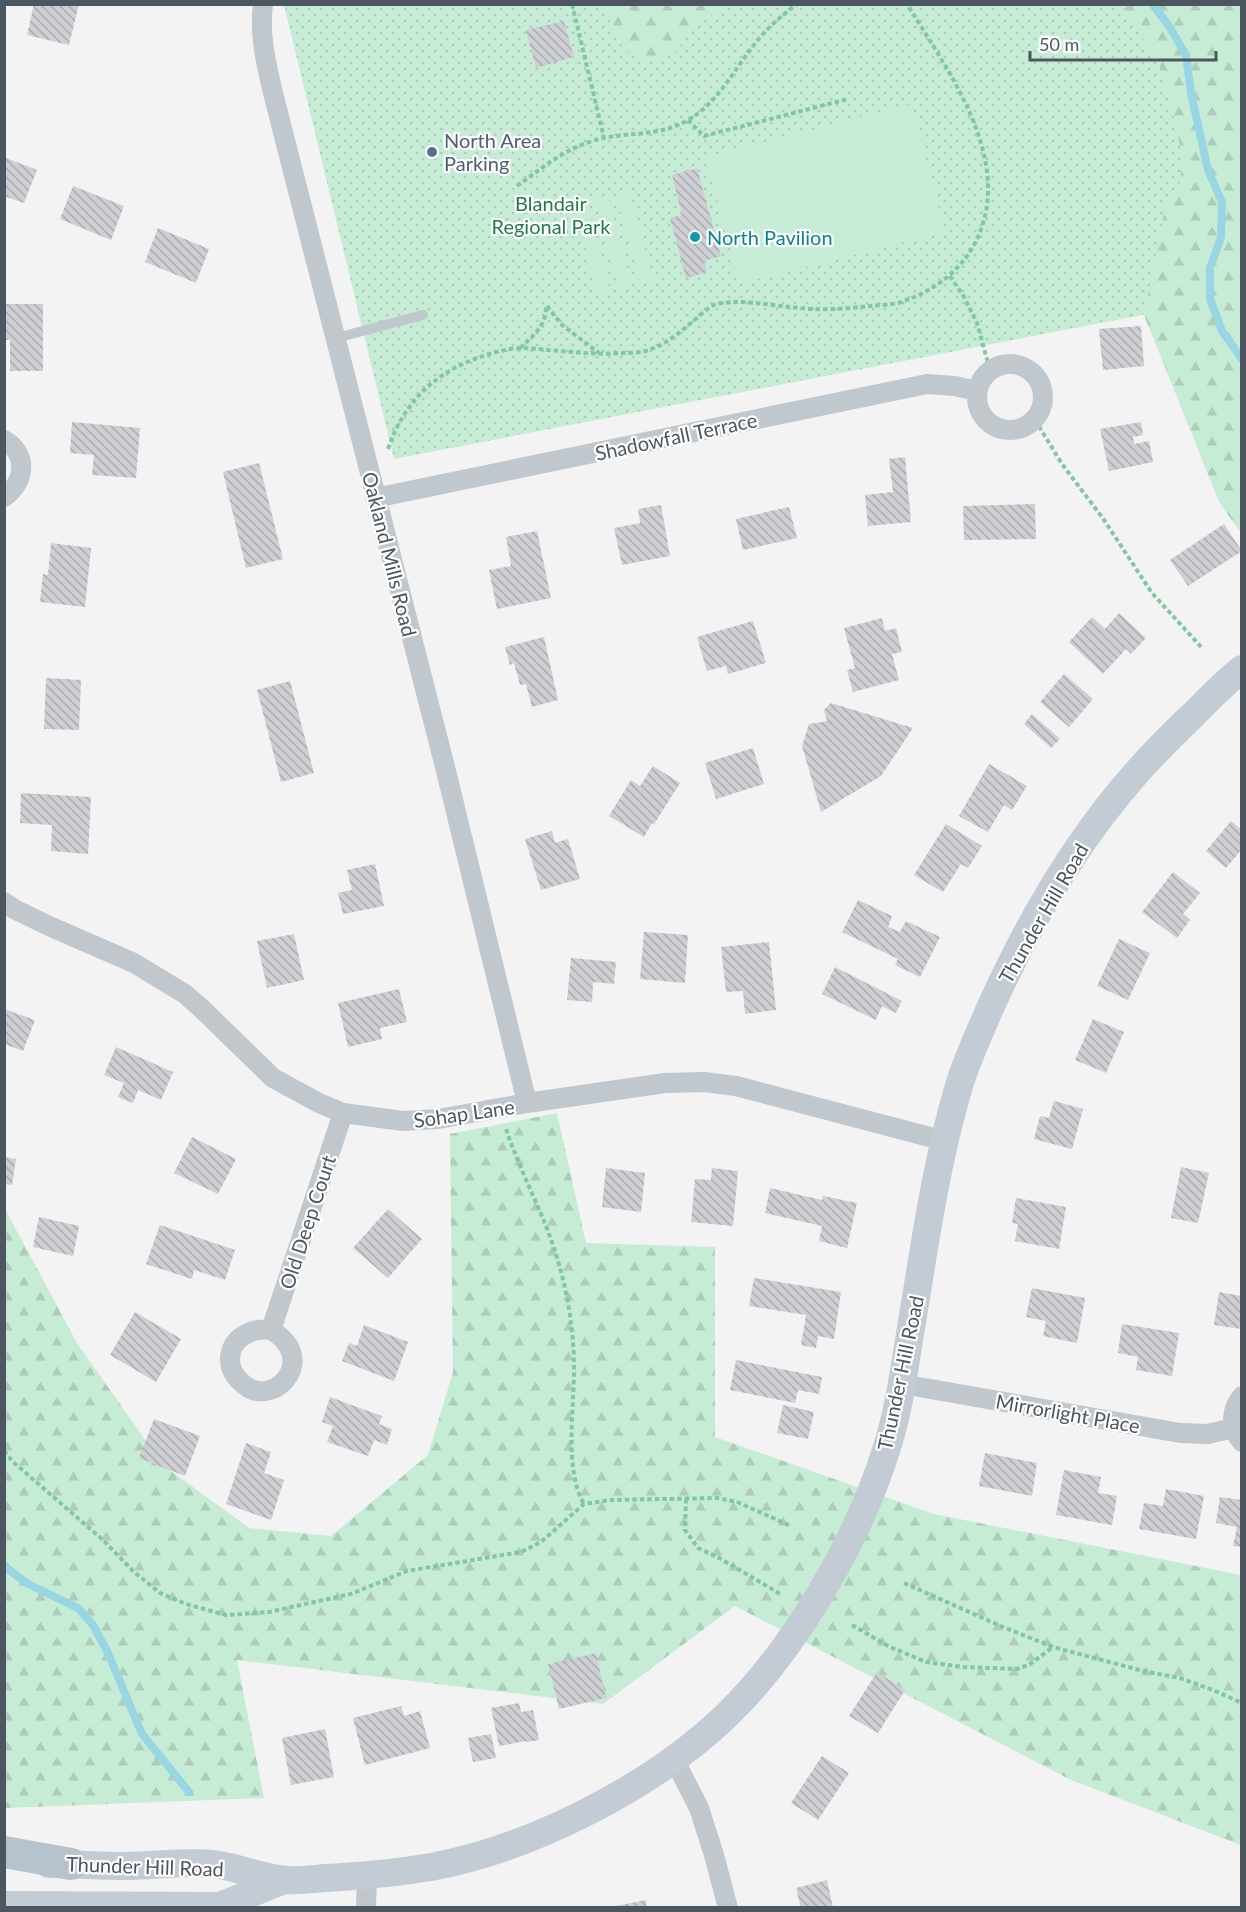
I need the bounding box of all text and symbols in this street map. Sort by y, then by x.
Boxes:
scale bar [1030,24,1216,62]
text: 50 m [1039,33,1079,55]
place label: North Area Parking [444,128,541,175]
marker: North Area Parking [425,145,439,159]
park label: Blandair Regional Park [492,191,611,238]
place label: North Pavilion [707,225,833,249]
marker: North Pavilion [688,230,702,244]
street label: Shadowfall Terrace [593,407,759,465]
street label: Oakland Mills Road [358,469,422,639]
street label: Thunder Hill Road [993,839,1093,987]
street label: Sohap Lane [412,1094,516,1132]
street label: Old Deep Court [274,1152,340,1292]
street label: Thunder Hill Road [872,1293,928,1453]
street label: Mirrorlight Place [994,1389,1142,1437]
street label: Thunder Hill Road [66,1851,224,1881]

